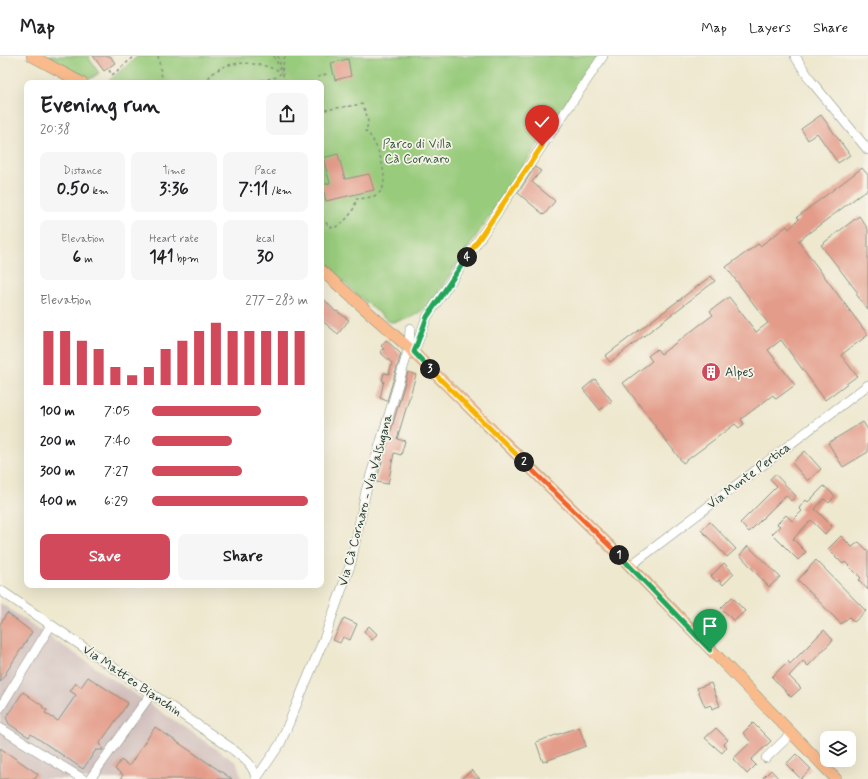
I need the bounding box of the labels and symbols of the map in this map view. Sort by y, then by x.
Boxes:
pin [525,105,559,146]
park label: Parco di Villa Cà Cornaro [382,136,452,168]
pin: 4 [457,247,477,267]
pin: 3 [420,359,440,379]
building icon: Alpes [700,361,722,383]
place label: Alpes [725,364,753,381]
street label: Via Cà Cornaro - Via Valsugana [335,412,397,588]
street label: Via Monte Pertica [704,439,794,513]
pin: 2 [514,452,534,472]
pin: 1 [609,545,629,565]
pin [693,609,727,650]
street label: Via Matteo Bianchin [79,641,185,721]

